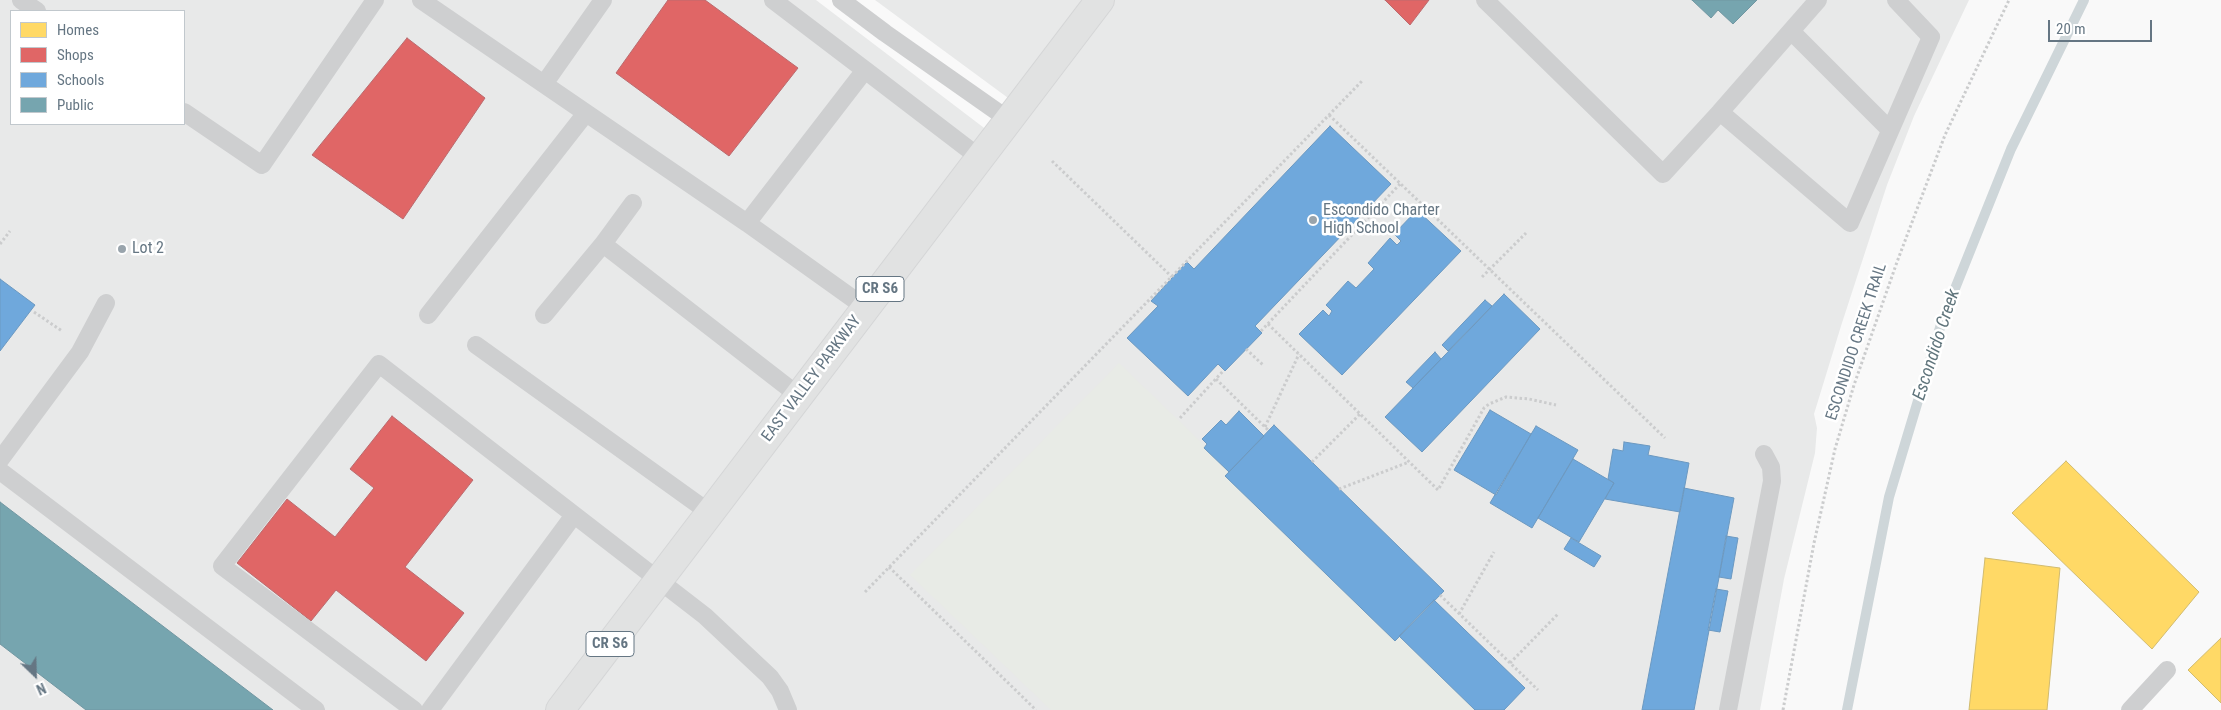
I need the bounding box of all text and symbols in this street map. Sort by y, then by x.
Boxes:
legend [10,10,185,125]
scale bar [2051,10,2155,42]
text: 20 m [2056,20,2086,38]
text: Homes [57,21,99,39]
text: Shops [57,46,94,64]
text: Schools [57,71,104,89]
text: Public [57,96,94,114]
place label: Escondido Charter High School [1323,201,1440,239]
marker: Escondido Charter High School [1307,214,1319,226]
place label: Lot 2 [132,239,164,259]
marker: Lot 2 [116,243,128,255]
street label: ESCONDIDO CREEK TRAIL [1823,261,1891,423]
road number: CR S6 [856,276,904,302]
water label: Escondido Creek [1909,287,1965,403]
street label: EAST VALLEY PARKWAY [758,312,866,446]
road number: CR S6 [586,632,634,656]
north arrow [10,650,60,700]
text: N [34,680,48,698]

